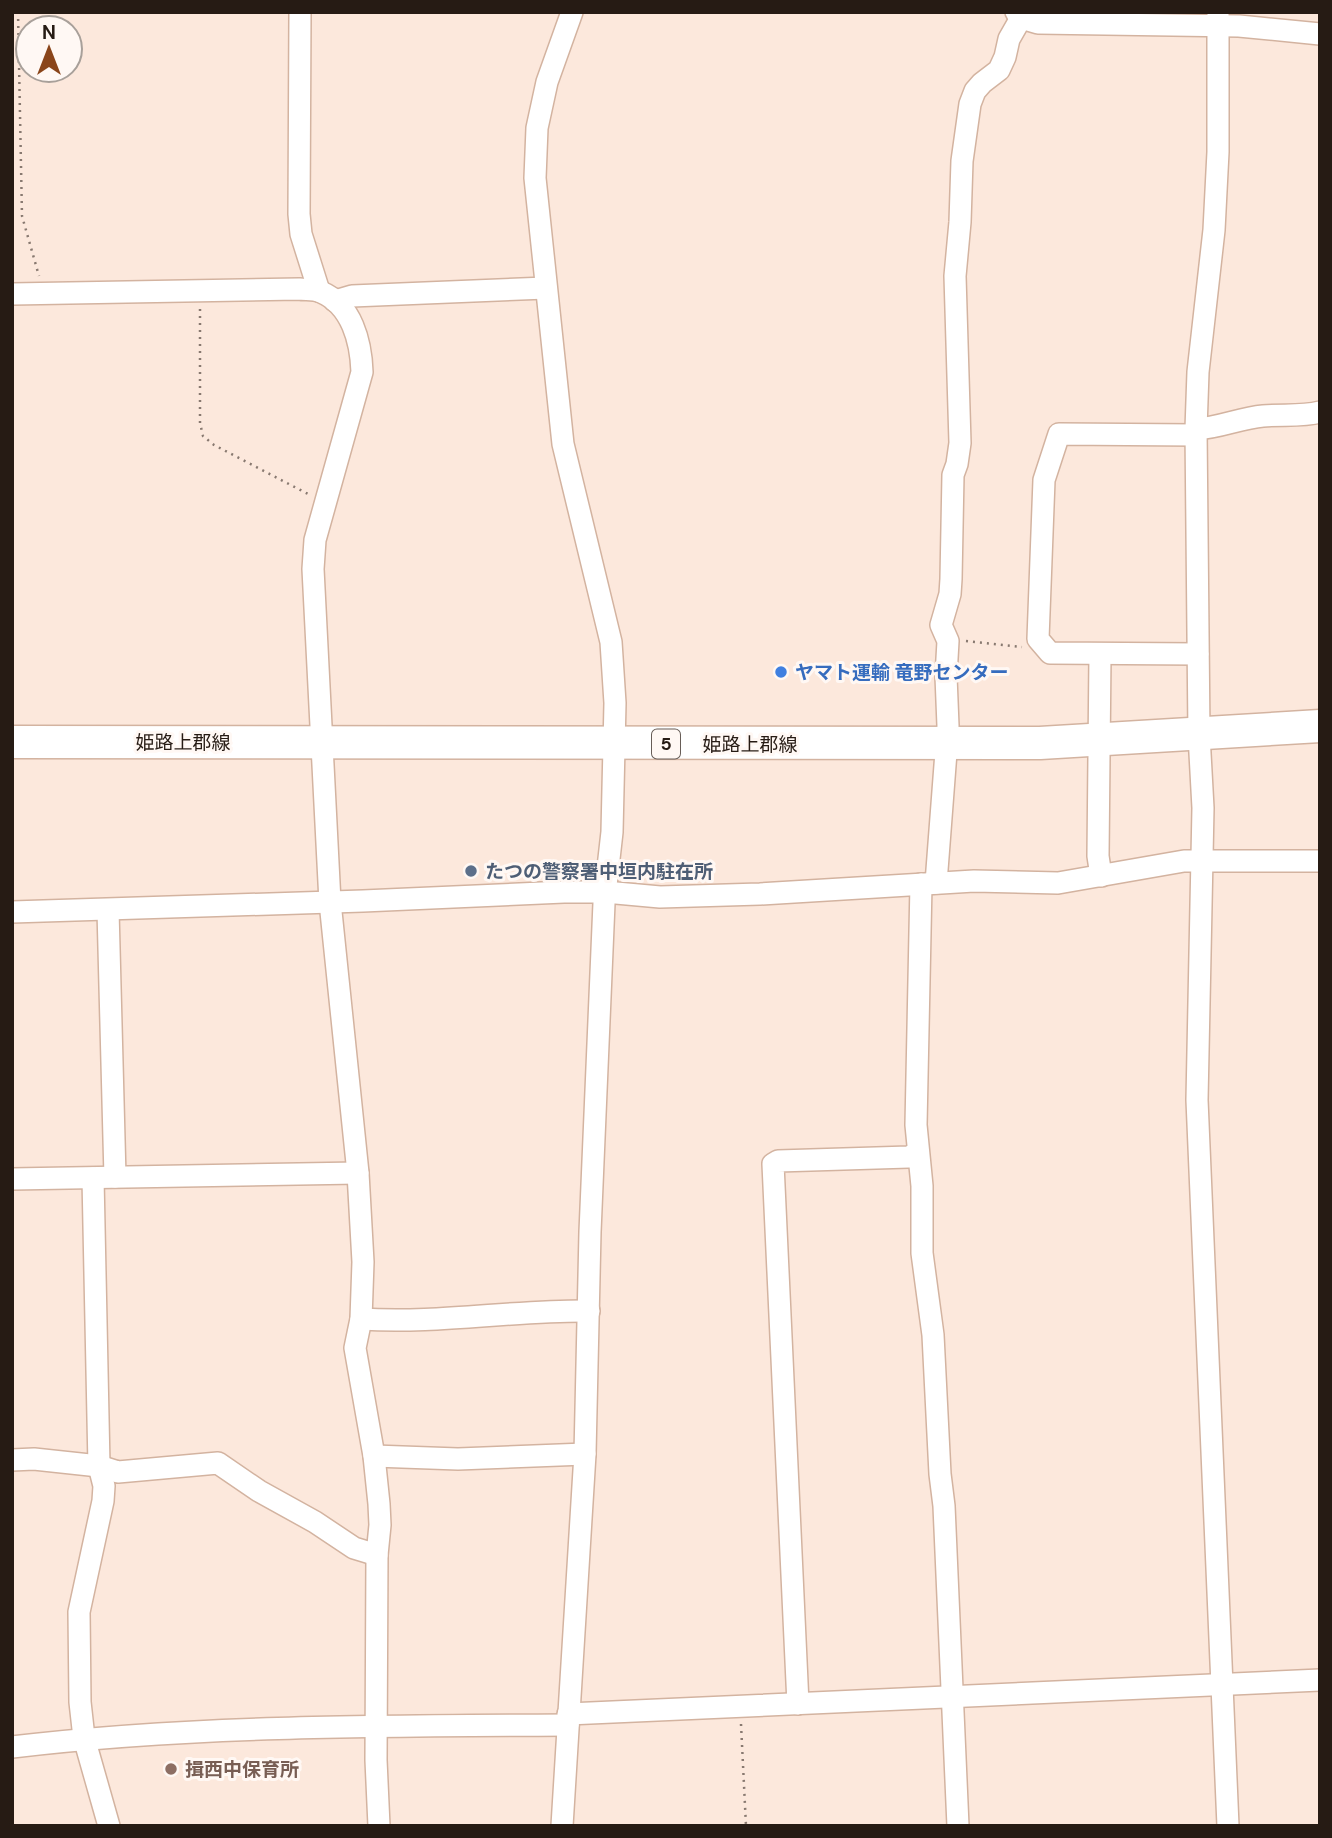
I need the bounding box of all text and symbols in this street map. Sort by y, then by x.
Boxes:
north arrow [14,14,84,84]
text: N [42,20,56,45]
place label: ヤマト運輸 竜野センター [795,660,1008,685]
marker: ヤマト運輸 竜野センター [773,664,789,680]
street label: 姫路上郡線 [135,730,231,755]
road number: 5 [652,730,680,758]
street label: 姫路上郡線 [702,732,798,757]
place label: たつの警察署中垣内駐在所 [485,859,713,884]
marker: たつの警察署中垣内駐在所 [463,863,479,879]
place label: 揖西中保育所 [185,1757,299,1782]
marker: 揖西中保育所 [163,1761,179,1777]

